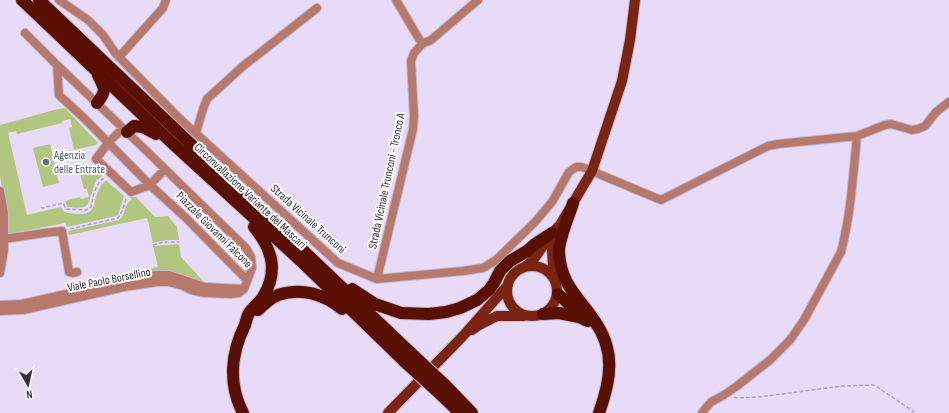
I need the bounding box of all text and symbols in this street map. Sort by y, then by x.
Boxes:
street label: Strada Vicinale Trunconi - Tronco A [365,111,409,250]
street label: Circonvallazione Variante del Mascari [191,140,309,252]
place label: Agenzia delle Entrate [53,148,105,177]
marker: Agenzia delle Entrate [41,157,51,167]
street label: Strada Vicinale Trunconi [267,181,349,257]
street label: Piazzale Giovanni Falcone [173,189,255,271]
street label: Viale Paolo Borsellino [66,265,152,295]
north arrow [8,365,48,405]
text: N [25,388,33,401]

